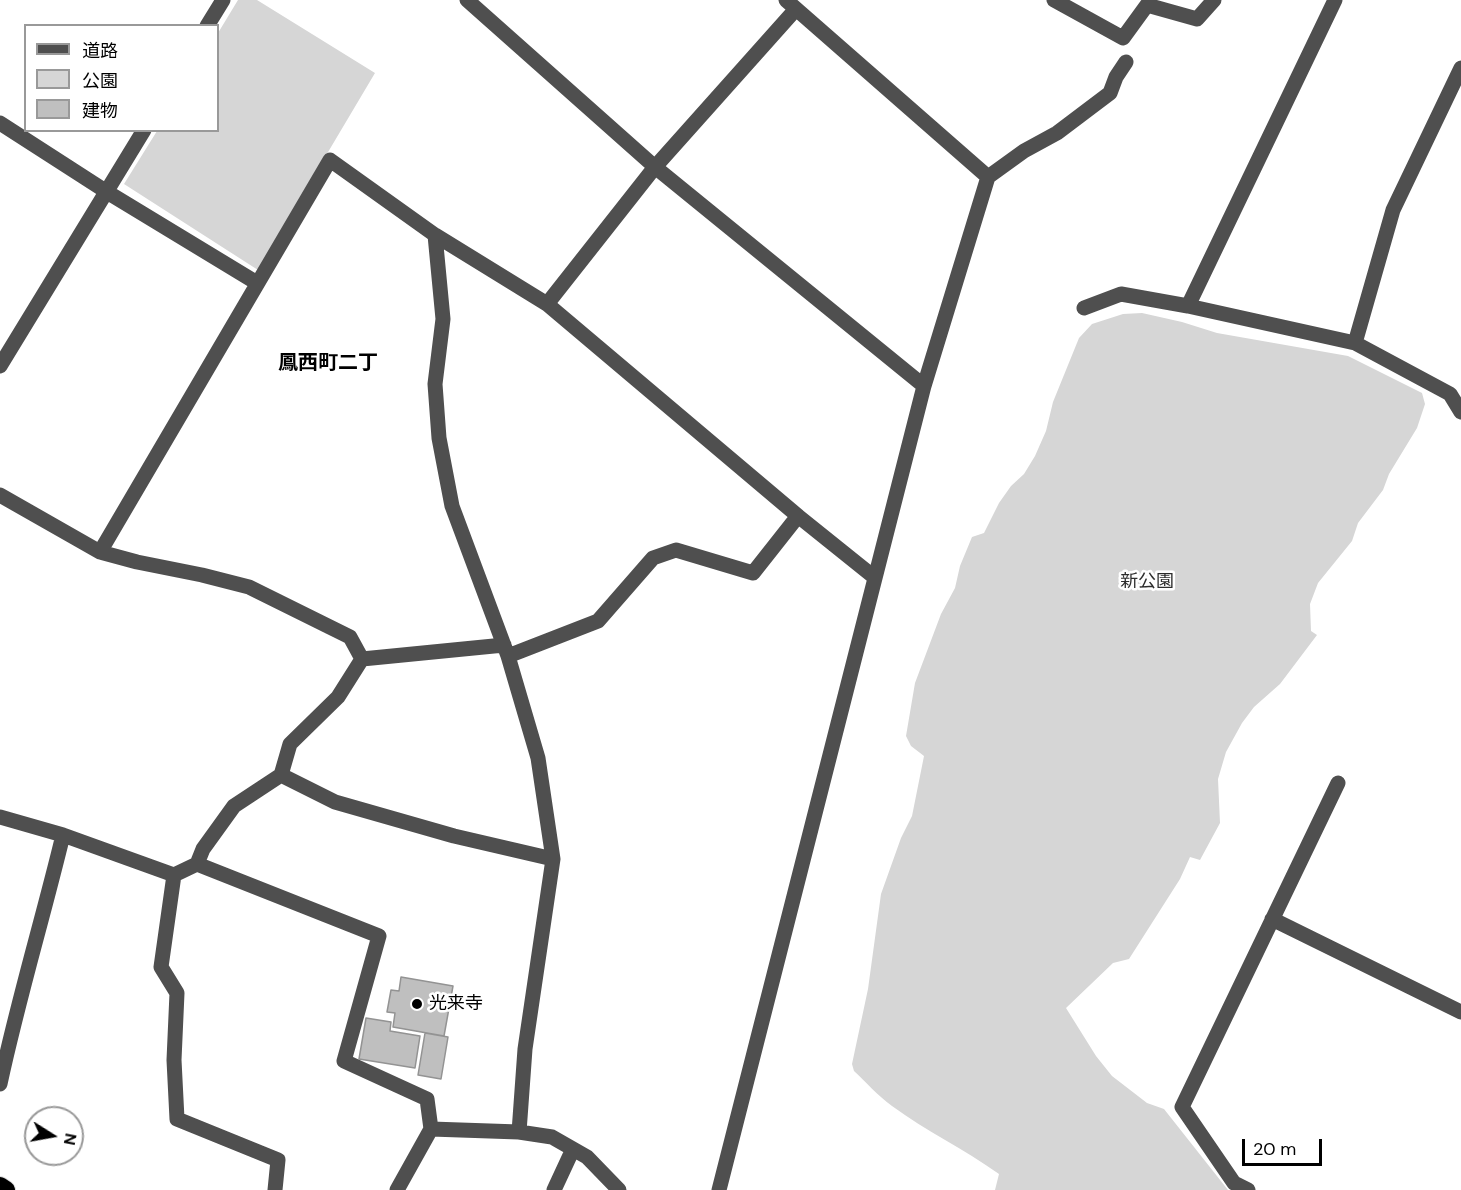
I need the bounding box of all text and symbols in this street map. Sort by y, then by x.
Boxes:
legend [24,24,219,132]
text: 道路 [82,39,118,63]
text: 公園 [82,69,118,93]
text: 建物 [82,99,118,123]
district label: 鳳西町二丁 [278,352,378,376]
park label: 新公園 [1120,571,1174,593]
place label: 光来寺 [429,993,483,1015]
marker: 光来寺 [410,997,424,1011]
north arrow [24,1106,84,1166]
scale bar [1245,1127,1324,1165]
text: N [59,1131,82,1147]
text: 20 m [1253,1137,1296,1161]

